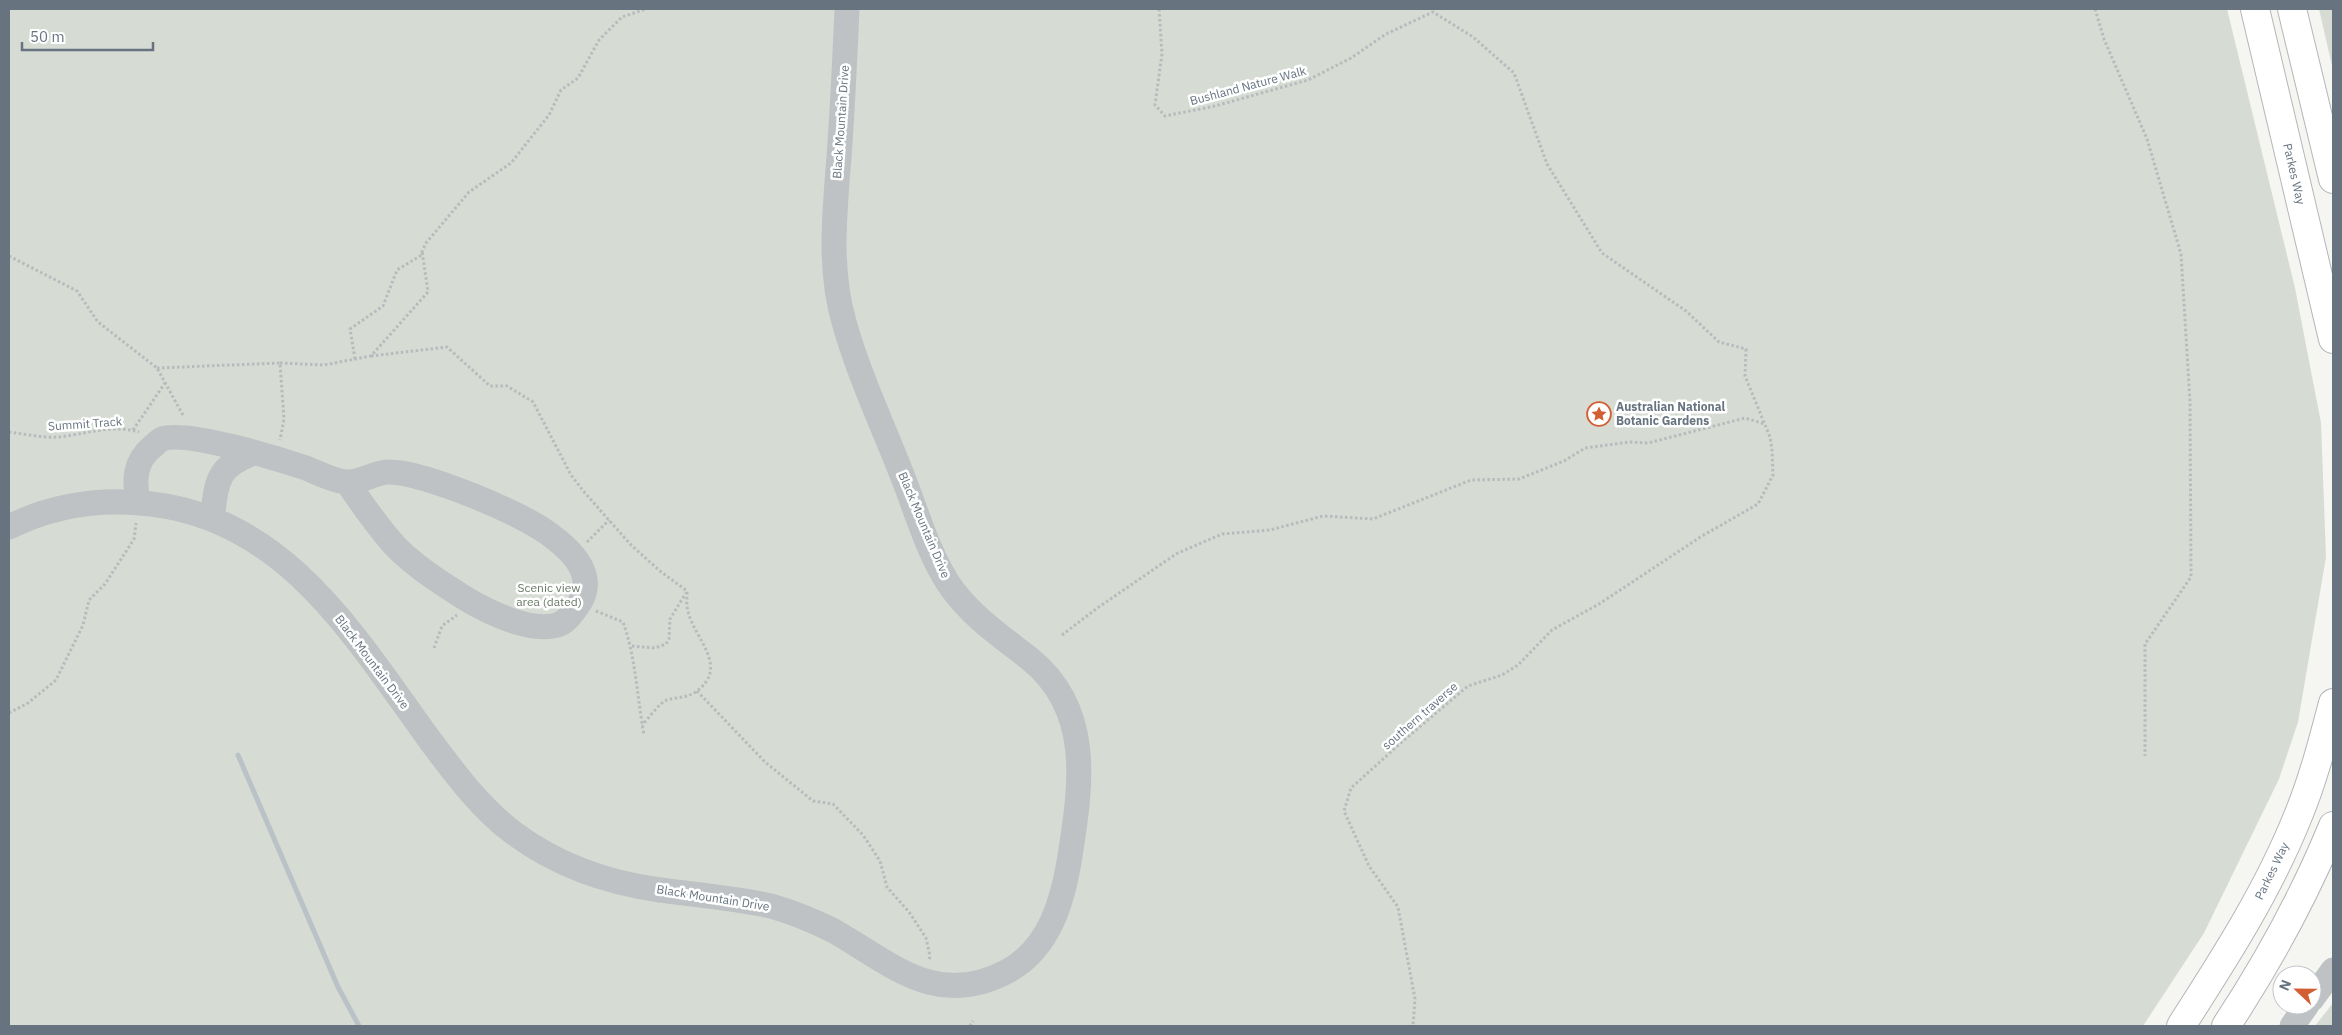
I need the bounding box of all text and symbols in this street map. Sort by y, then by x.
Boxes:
scale bar [22,20,154,52]
text: 50 m [30,27,65,46]
street label: Bushland Nature Walk [1188,63,1308,108]
street label: Black Mountain Drive [829,64,852,179]
street label: Parkes Way [2280,142,2309,206]
place label: Australian National Botanic Gardens [1616,399,1726,428]
place icon: Australian National Botanic Gardens [1586,401,1612,427]
street label: Summit Track [47,413,123,434]
street label: Black Mountain Drive [895,469,954,581]
park label: Scenic view area (dated) [516,580,582,609]
street label: Black Mountain Drive [332,612,413,712]
street label: southern traverse [1379,678,1461,753]
street label: Parkes Way [2251,840,2292,902]
street label: Black Mountain Drive [656,881,771,914]
north arrow [2272,965,2322,1015]
text: N [2275,977,2295,993]

